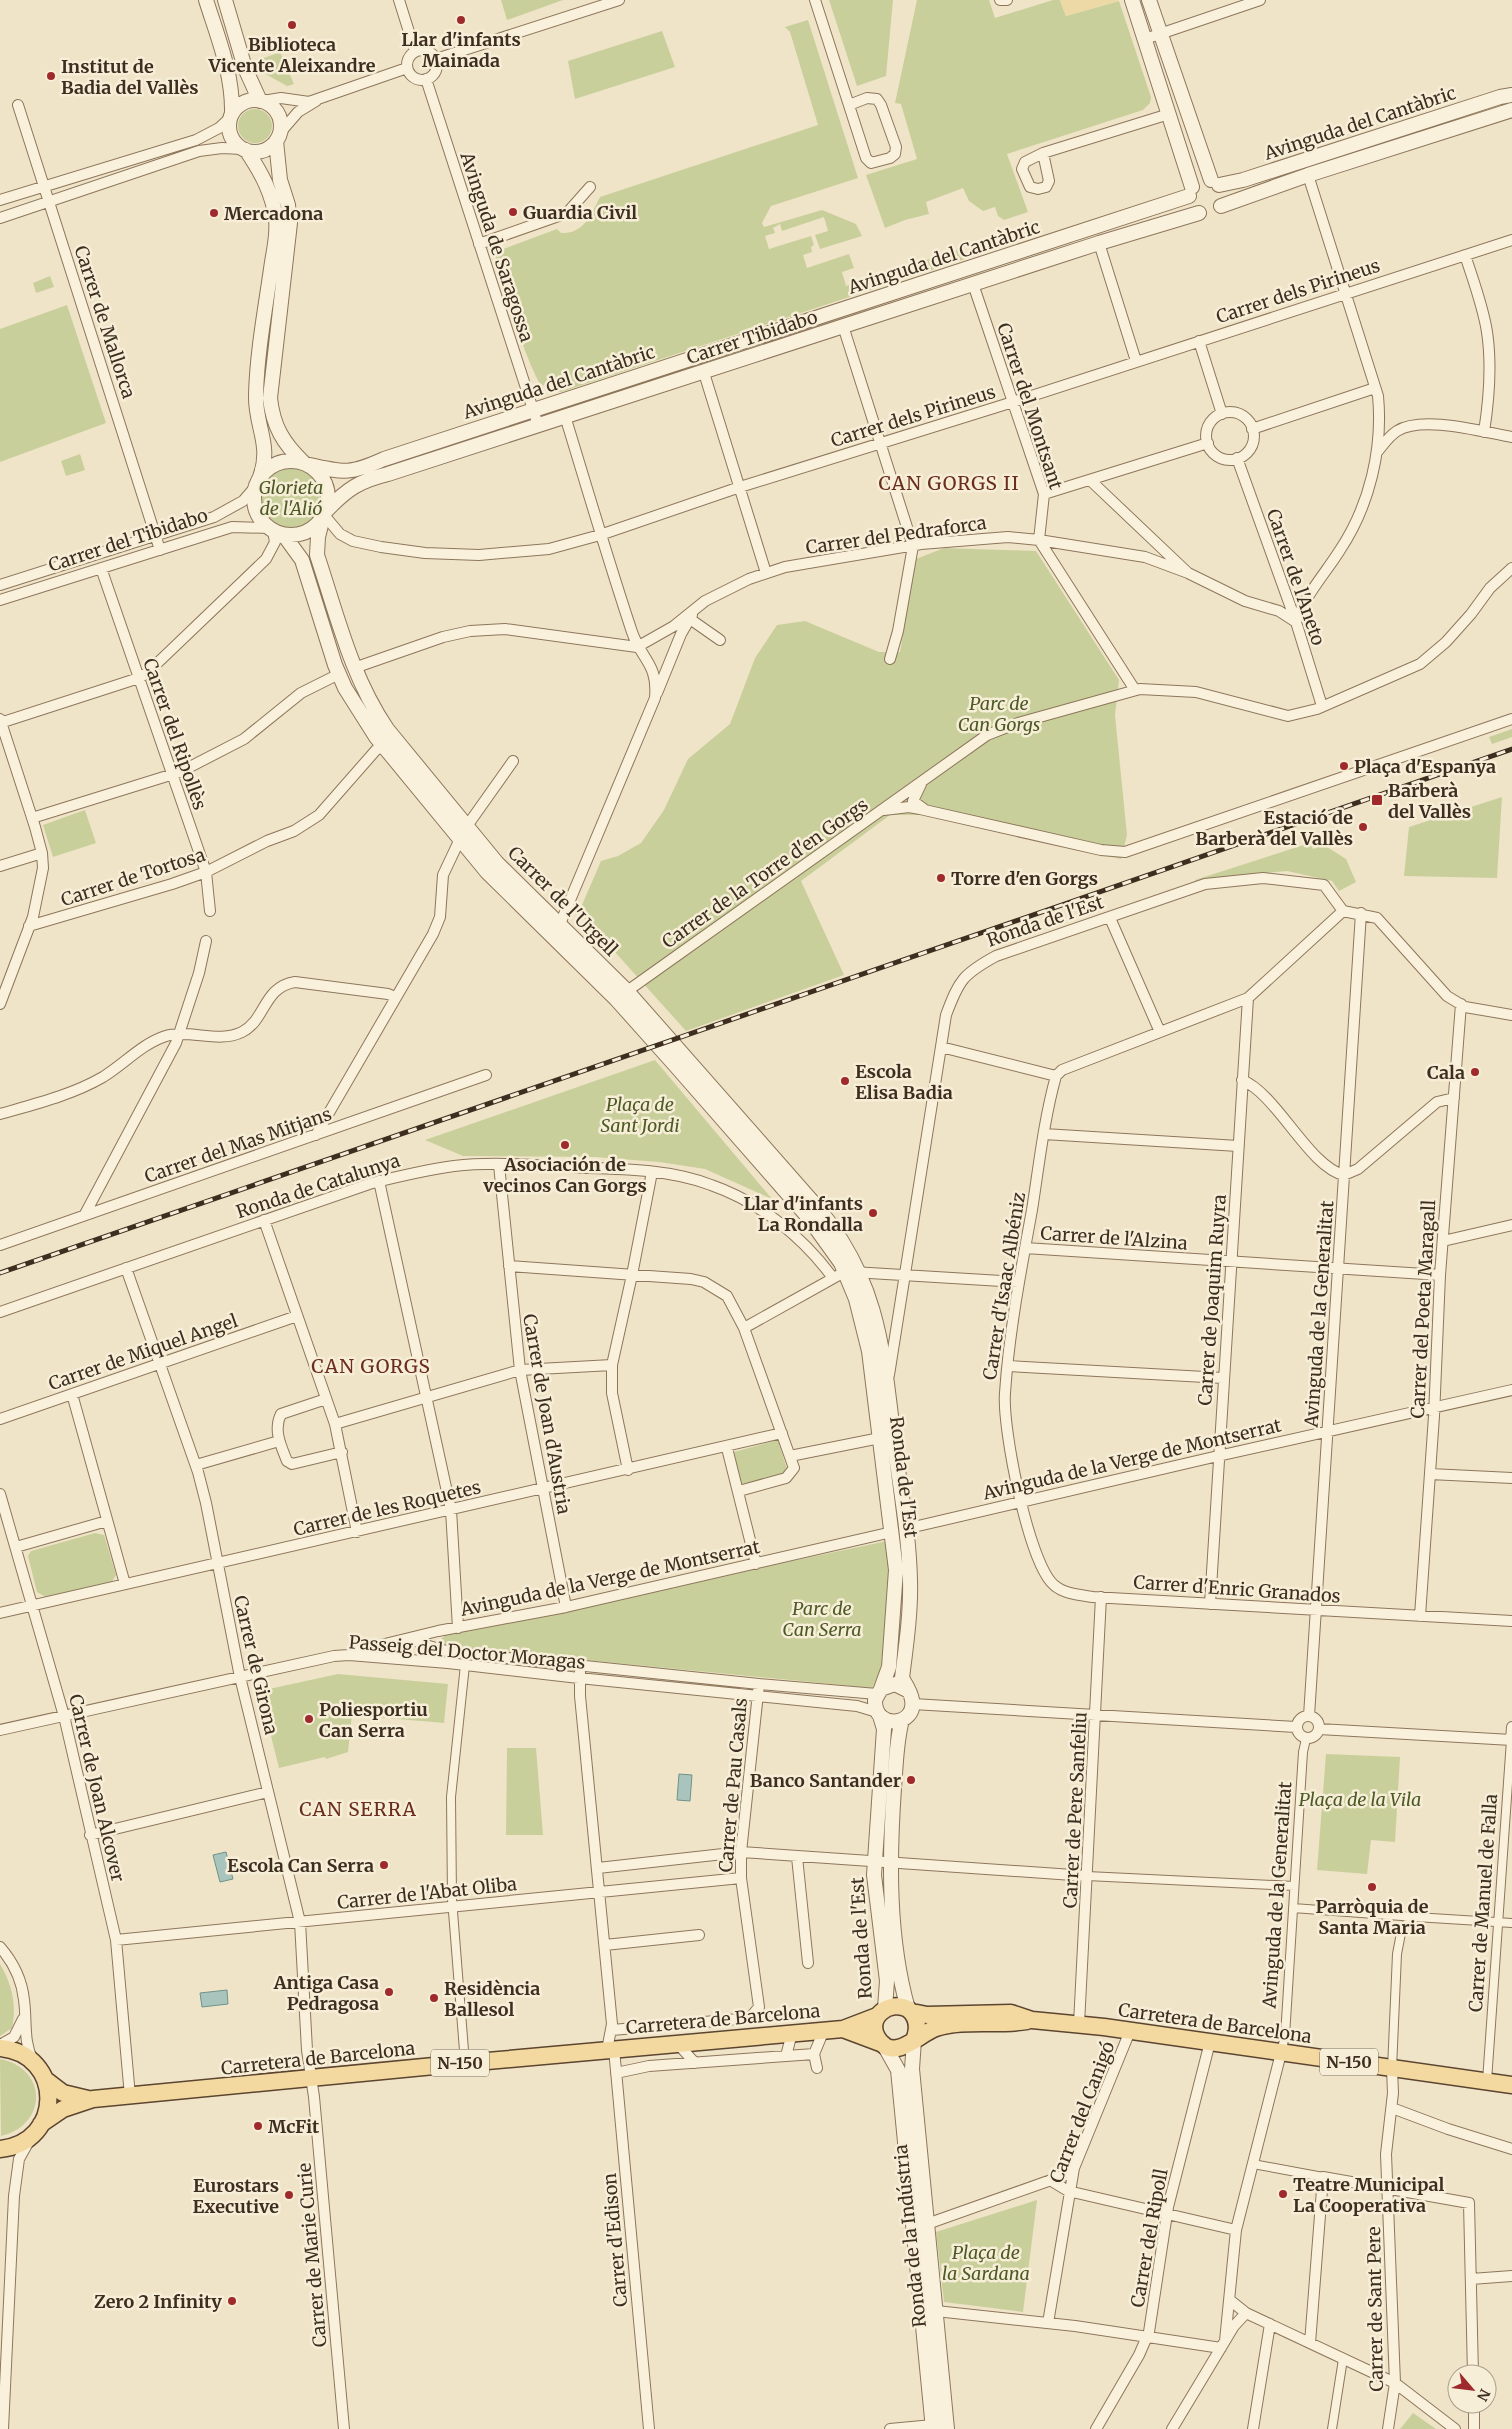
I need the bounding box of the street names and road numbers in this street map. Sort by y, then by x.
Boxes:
street label: Avinguda del Cantàbric [1260,81,1459,165]
street label: Avinguda de Saragossa [455,148,539,345]
street label: Avinguda del Cantàbric [844,215,1043,299]
street label: Carrer de Mallorca [69,243,141,402]
street label: Carrer dels Pirineus [1213,254,1383,328]
street label: Carrer Tibidabo [684,305,820,369]
street label: Carrer del Montsant [992,320,1068,492]
street label: Avinguda del Cantàbric [459,340,658,424]
street label: Carrer dels Pirineus [828,380,998,452]
street label: Carrer del Tibidabo [45,503,211,577]
street label: Carrer de l'Aneto [1262,506,1330,648]
street label: Carrer del Pedraforca [804,511,988,559]
street label: Carrer del Ripollès [138,655,212,813]
street label: Carrer de la Torre d'en Gorgs [658,793,873,953]
street label: Carrer de l'Urgell [503,841,623,961]
street label: Carrer de Tortosa [58,843,208,911]
street label: Ronda de l'Est [984,890,1106,952]
street label: Carrer del Mas Mitjans [141,1102,335,1188]
street label: Ronda de Catalunya [233,1149,403,1223]
street label: Carrer d'Isaac Albéniz [978,1190,1030,1382]
street label: Carrer de Joaquim Ruyra [1193,1193,1231,1406]
street label: Carrer del Poeta Maragall [1406,1199,1440,1419]
street label: Avinguda de la Generalitat [1300,1200,1338,1429]
street label: Carrer de l'Alzina [1040,1221,1189,1255]
street label: Carrer de Miquel Angel [45,1309,241,1395]
street label: Carrer de Joan d'Austria [518,1312,576,1516]
street label: Avinguda de la Verge de Montserrat [980,1413,1283,1505]
street label: Ronda de l'Est [885,1415,923,1539]
street label: Carrer de les Roquetes [291,1475,483,1541]
street label: Avinguda de la Verge de Montserrat [457,1535,762,1621]
street label: Carrer d'Enric Granados [1133,1570,1341,1608]
street label: Carrer de Girona [229,1593,283,1737]
street label: Passeig del Doctor Moragas [348,1630,586,1674]
street label: Carrer de Joan Alcover [64,1692,130,1884]
street label: Carrer de Pau Casals [714,1697,752,1873]
street label: Carrer de Pere Sanfeliu [1058,1711,1092,1909]
street label: Avinguda de la Generalitat [1258,1781,1296,2010]
street label: Carrer de Manuel de Falla [1464,1793,1502,2013]
street label: Carrer de l'Abat Oliba [336,1872,518,1914]
street label: Ronda de l'Est [845,1876,877,2000]
street label: Carretera de Barcelona [1117,1998,1314,2048]
street label: Carretera de Barcelona [625,1999,822,2039]
street label: Carretera de Barcelona [220,2036,417,2080]
street label: Carrer del Canigó [1044,2038,1120,2186]
road number: N-150 [1320,2048,1378,2076]
road number: N-150 [431,2050,489,2076]
street label: Ronda de la Indústria [889,2143,931,2329]
street label: Carrer de Marie Curie [292,2162,332,2348]
street label: Carrer del Ripoll [1125,2166,1173,2309]
street label: Carrer d'Edison [598,2172,632,2308]
street label: Carrer de Sant Pere [1362,2226,1388,2392]

